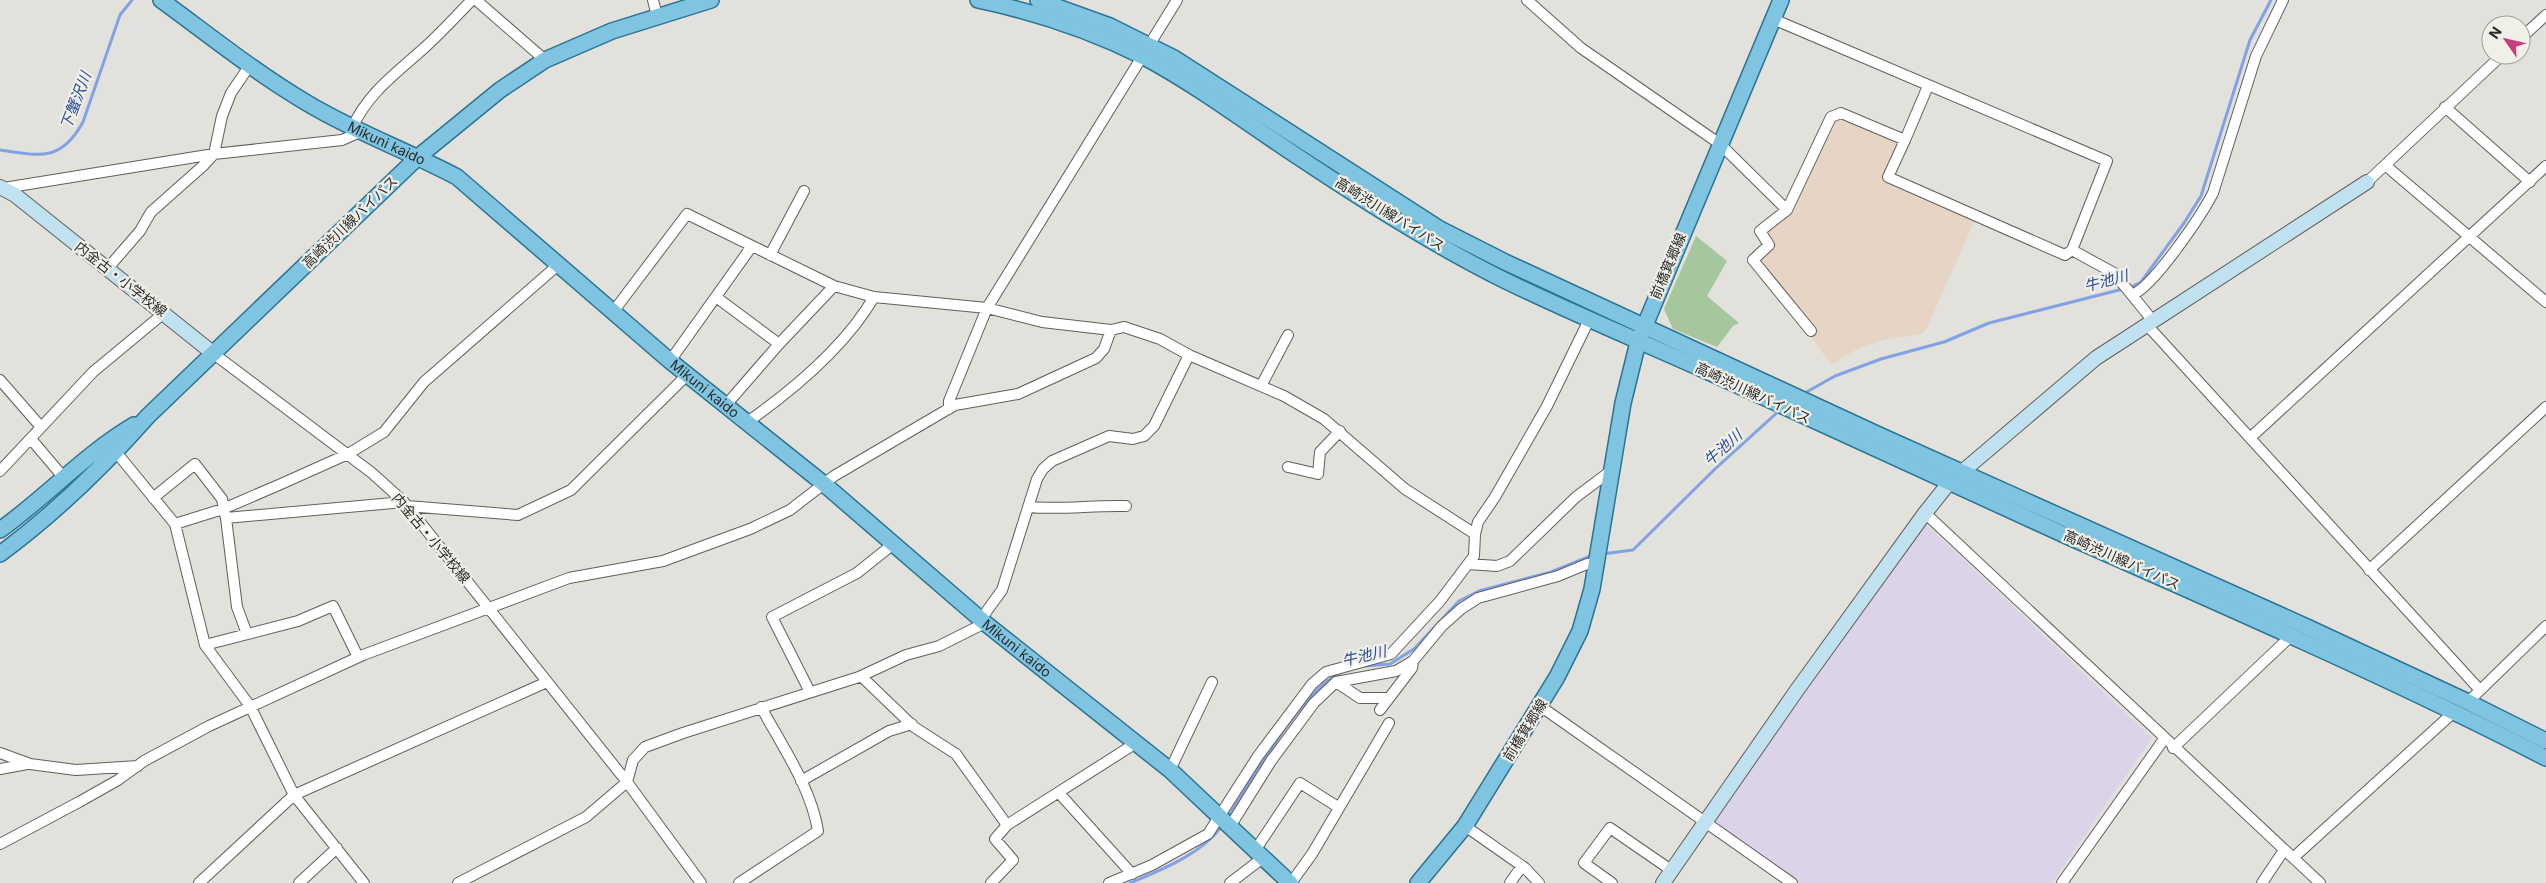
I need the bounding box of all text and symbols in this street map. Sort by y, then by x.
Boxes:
north arrow [2481,15,2531,65]
text: N [2485,23,2505,42]
water label: 下蟹沢川 [56,68,96,132]
street label: Mikuni kaido [345,118,428,168]
street label: 高崎渋川線バイパス [299,172,401,271]
street label: 高崎渋川線バイパス [1332,173,1448,254]
street label: 前橋箕郷線 [1646,230,1689,301]
street label: 内金古・小学校線 [72,237,171,320]
water label: 牛池川 [2082,265,2132,296]
street label: Mikuni kaido [667,356,743,421]
street label: 高崎渋川線バイパス [1693,358,1814,427]
water label: 牛池川 [1700,424,1747,470]
street label: 内金古・小学校線 [389,489,474,586]
street label: 高崎渋川線バイパス [2061,526,2183,593]
street label: Mikuni kaido [979,615,1055,681]
water label: 牛池川 [1340,641,1390,670]
street label: 前橋箕郷線 [1499,696,1550,764]

